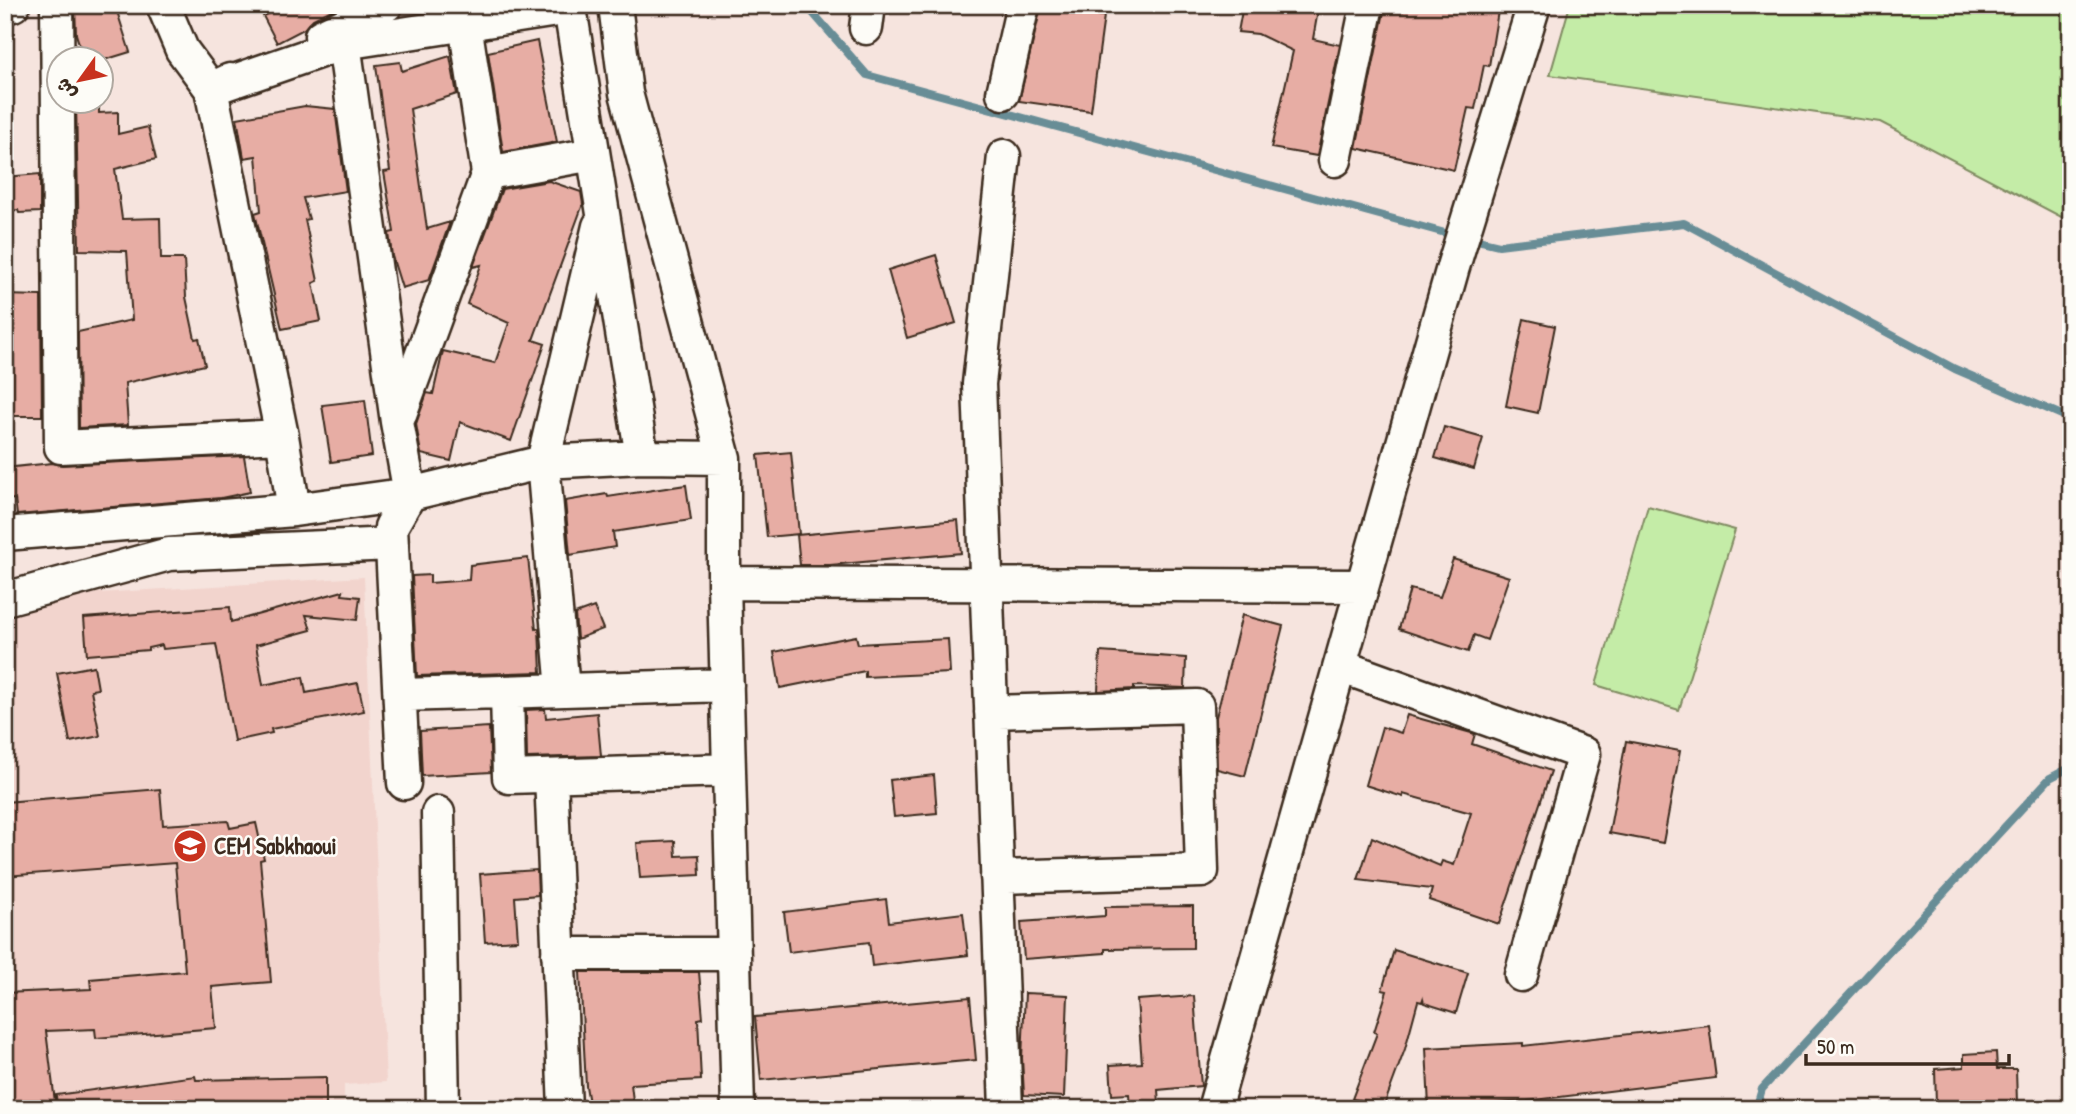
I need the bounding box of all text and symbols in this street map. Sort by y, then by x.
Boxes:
north arrow [46,46,116,116]
text: ش [49,73,82,105]
school or university icon: CEM Sabkhaoui [171,827,209,865]
place label: CEM Sabkhaoui [214,830,337,861]
scale bar [1806,1023,2010,1067]
text: 50 m [1817,1032,1854,1061]

